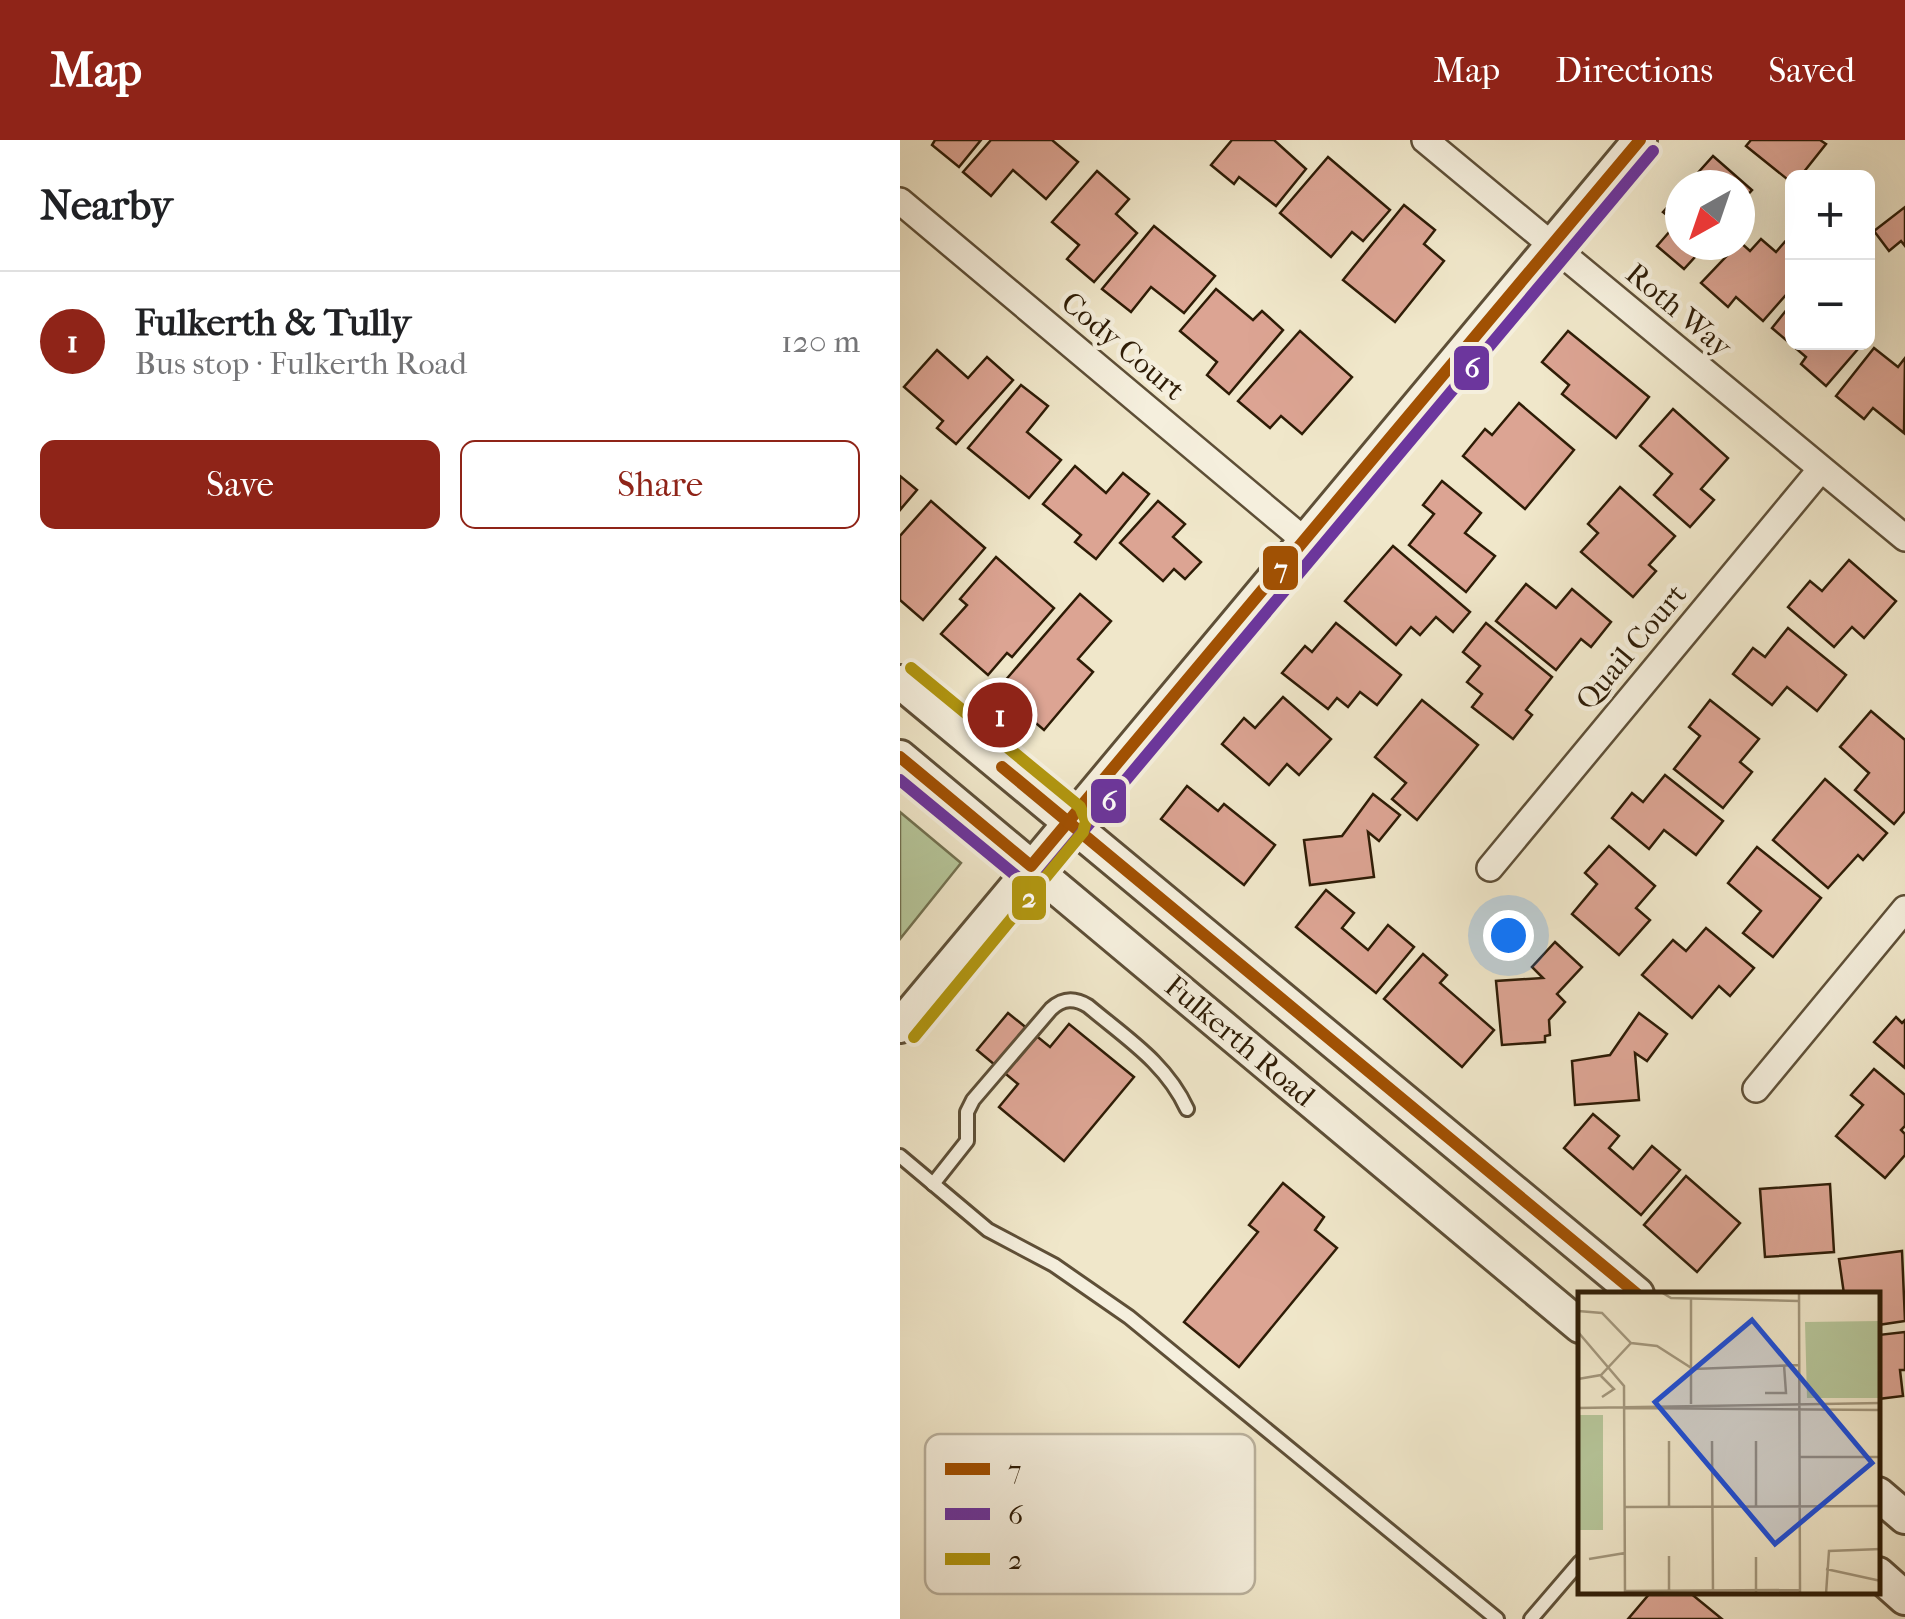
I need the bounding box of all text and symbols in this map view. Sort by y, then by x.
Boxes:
text: Map [50,42,142,98]
text: Map [1433,50,1500,91]
text: Directions [1555,50,1713,91]
text: Saved [1768,50,1855,91]
north arrow [1665,170,1755,260]
map controls [1785,170,1875,350]
button: + [1785,170,1875,260]
text: Nearby [40,181,172,230]
street label: Roth Way [1619,256,1739,365]
button: − [1785,260,1875,350]
street label: Cody Court [1054,285,1191,408]
text: Fulkerth & Tully [135,300,411,345]
text: 1 [67,323,78,360]
text: 120 m [781,323,860,360]
line badge: 6 [1452,344,1491,392]
text: Bus stop · Fulkerth Road [135,345,467,382]
text: 6 [1464,351,1480,384]
button: Save [40,440,440,529]
button: Share [460,440,860,529]
line badge: 7 [1261,544,1300,592]
text: 7 [1273,552,1288,585]
street label: Quail Court [1569,577,1694,717]
pin: 1 [968,678,1032,752]
line badge: 6 [1089,777,1128,825]
text: 6 [1101,784,1117,817]
line badge: 2 [1010,874,1048,922]
text: 2 [1022,881,1036,914]
your location [1483,910,1534,961]
street label: Fulkerth Road [1158,969,1322,1115]
inset map [1578,1292,1880,1594]
legend [925,1434,1255,1594]
text: 7 [1008,1453,1022,1486]
text: 6 [1008,1498,1024,1531]
text: 2 [1008,1543,1022,1576]

